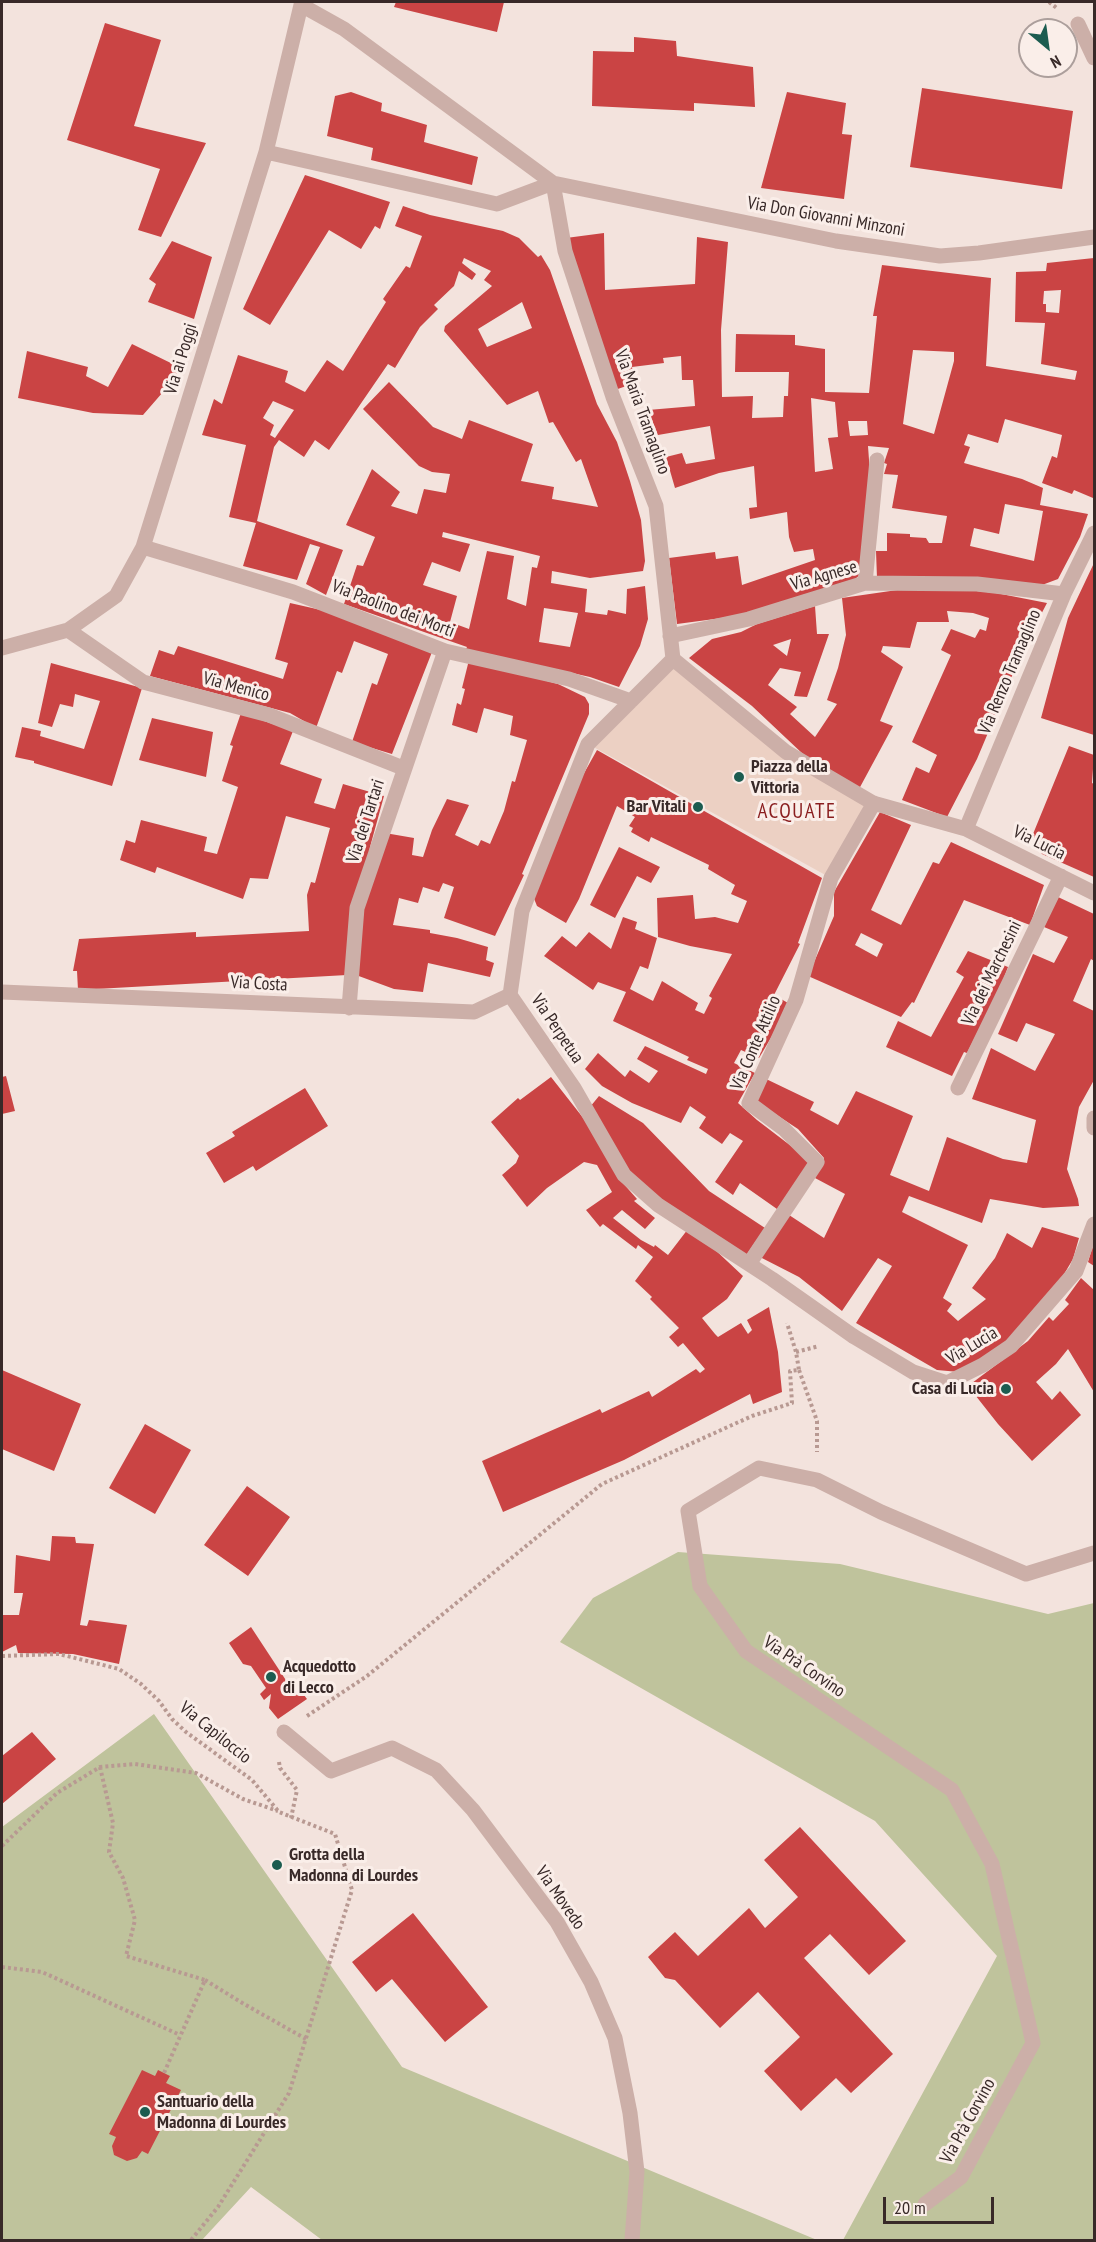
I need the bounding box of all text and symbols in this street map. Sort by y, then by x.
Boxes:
north arrow [1018,18,1078,78]
text: N [1047,51,1064,73]
street label: Via Don Giovanni Minzoni [746,193,906,241]
street label: Via ai Poggi [160,321,202,397]
street label: Via Maria Tramaglino [609,347,675,477]
street label: Via Agnese [788,556,860,596]
street label: Via Paolino dei Morti [329,576,457,642]
street label: Via Renzo Tramaglino [974,606,1046,738]
street label: Via Menico [200,668,272,706]
place label: Piazza della Vittoria [751,756,828,798]
marker: Piazza della Vittoria [732,770,746,784]
street label: Via dei Tartari [342,777,390,865]
place label: Bar Vitali [627,796,686,818]
district label: ACQUATE [758,799,836,825]
marker: Bar Vitali [691,800,705,814]
street label: Via Lucia [1009,821,1069,865]
street label: Via dei Marchesini [957,917,1027,1029]
street label: Via Costa [230,972,288,996]
street label: Via Perpetua [526,990,588,1068]
street label: Via Conte Attilio [726,992,786,1094]
street label: Via Lucia [943,1322,1001,1370]
place label: Casa di Lucia [912,1378,994,1400]
marker: Casa di Lucia [999,1382,1013,1396]
street label: Via Prà Corvino [759,1632,849,1702]
place label: Acquedotto di Lecco [283,1656,356,1698]
marker: Acquedotto di Lecco [264,1670,278,1684]
street label: Via Capiloccio [175,1697,255,1769]
place label: Grotta della Madonna di Lourdes [289,1844,418,1886]
marker: Grotta della Madonna di Lourdes [270,1858,284,1872]
street label: Via Movedo [530,1862,590,1934]
street label: Via Prà Corvino [936,2075,1000,2167]
place label: Santuario della Madonna di Lourdes [157,2091,286,2134]
marker: Santuario della Madonna di Lourdes [138,2105,152,2119]
scale bar [886,2185,997,2223]
text: 20 m [894,2196,926,2219]

